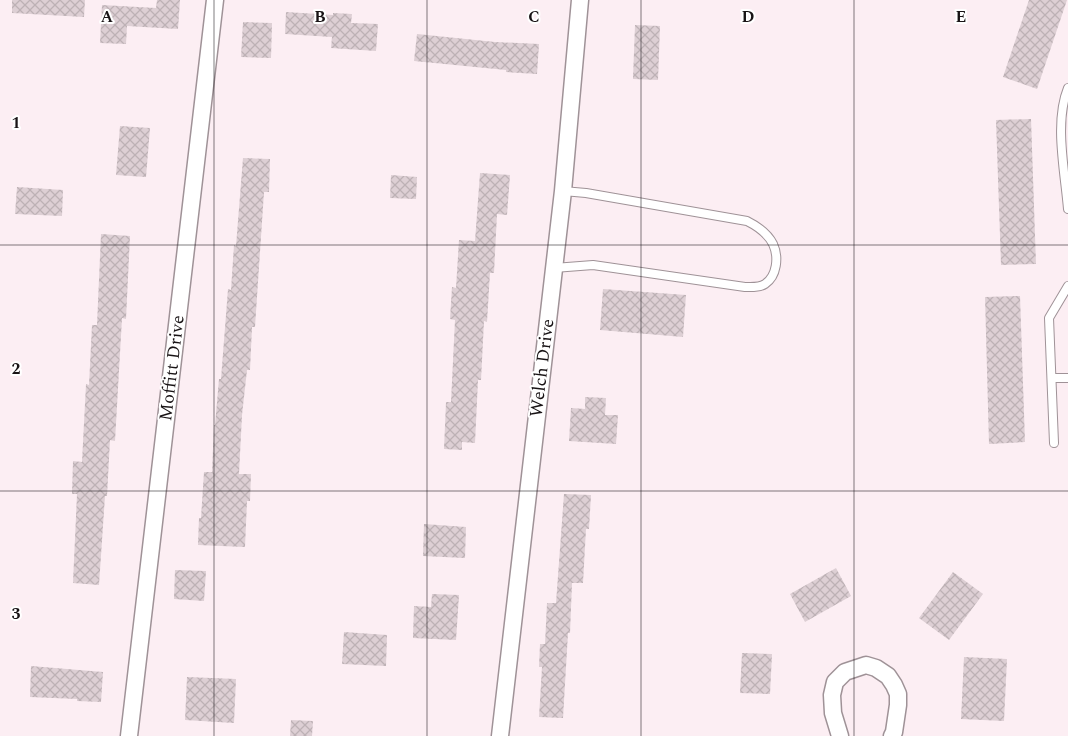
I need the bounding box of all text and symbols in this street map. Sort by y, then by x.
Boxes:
text: A [101,5,114,29]
text: B [314,5,326,29]
text: C [528,5,540,29]
text: D [742,5,755,29]
text: E [956,5,966,29]
text: 1 [12,111,20,135]
street label: Moffitt Drive [152,314,192,422]
street label: Welch Drive [523,317,561,419]
text: 2 [12,357,21,381]
text: 3 [12,602,21,626]

